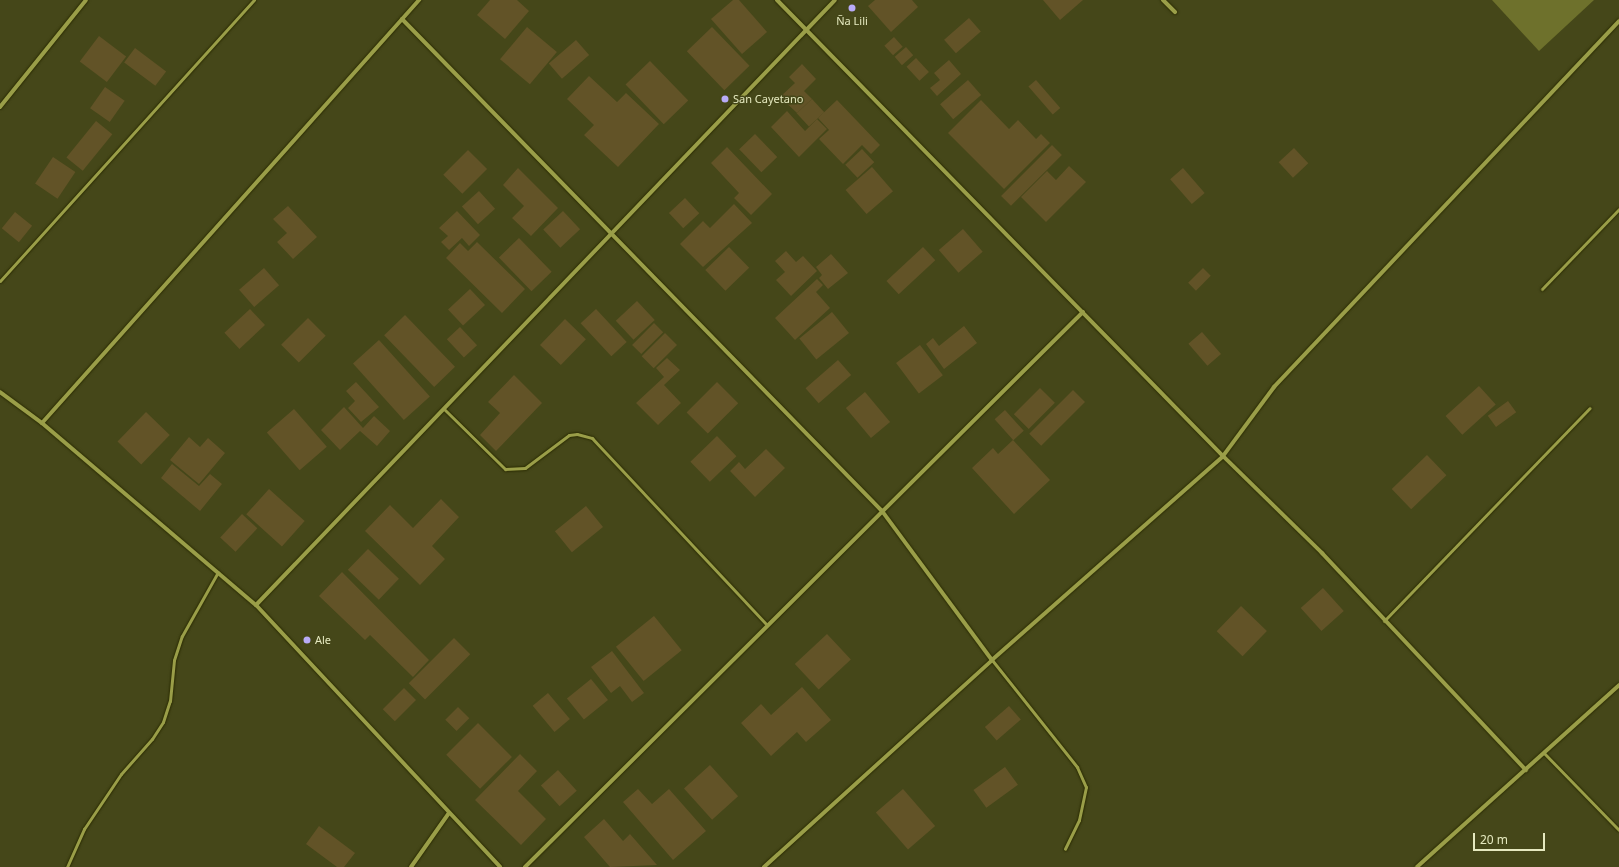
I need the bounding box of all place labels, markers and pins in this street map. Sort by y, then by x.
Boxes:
marker: Ña Lili [847,3,857,13]
place label: Ña Lili [836,14,868,28]
place label: San Cayetano [733,92,803,106]
marker: San Cayetano [720,94,730,104]
place label: Ale [315,633,331,647]
marker: Ale [302,635,312,645]

